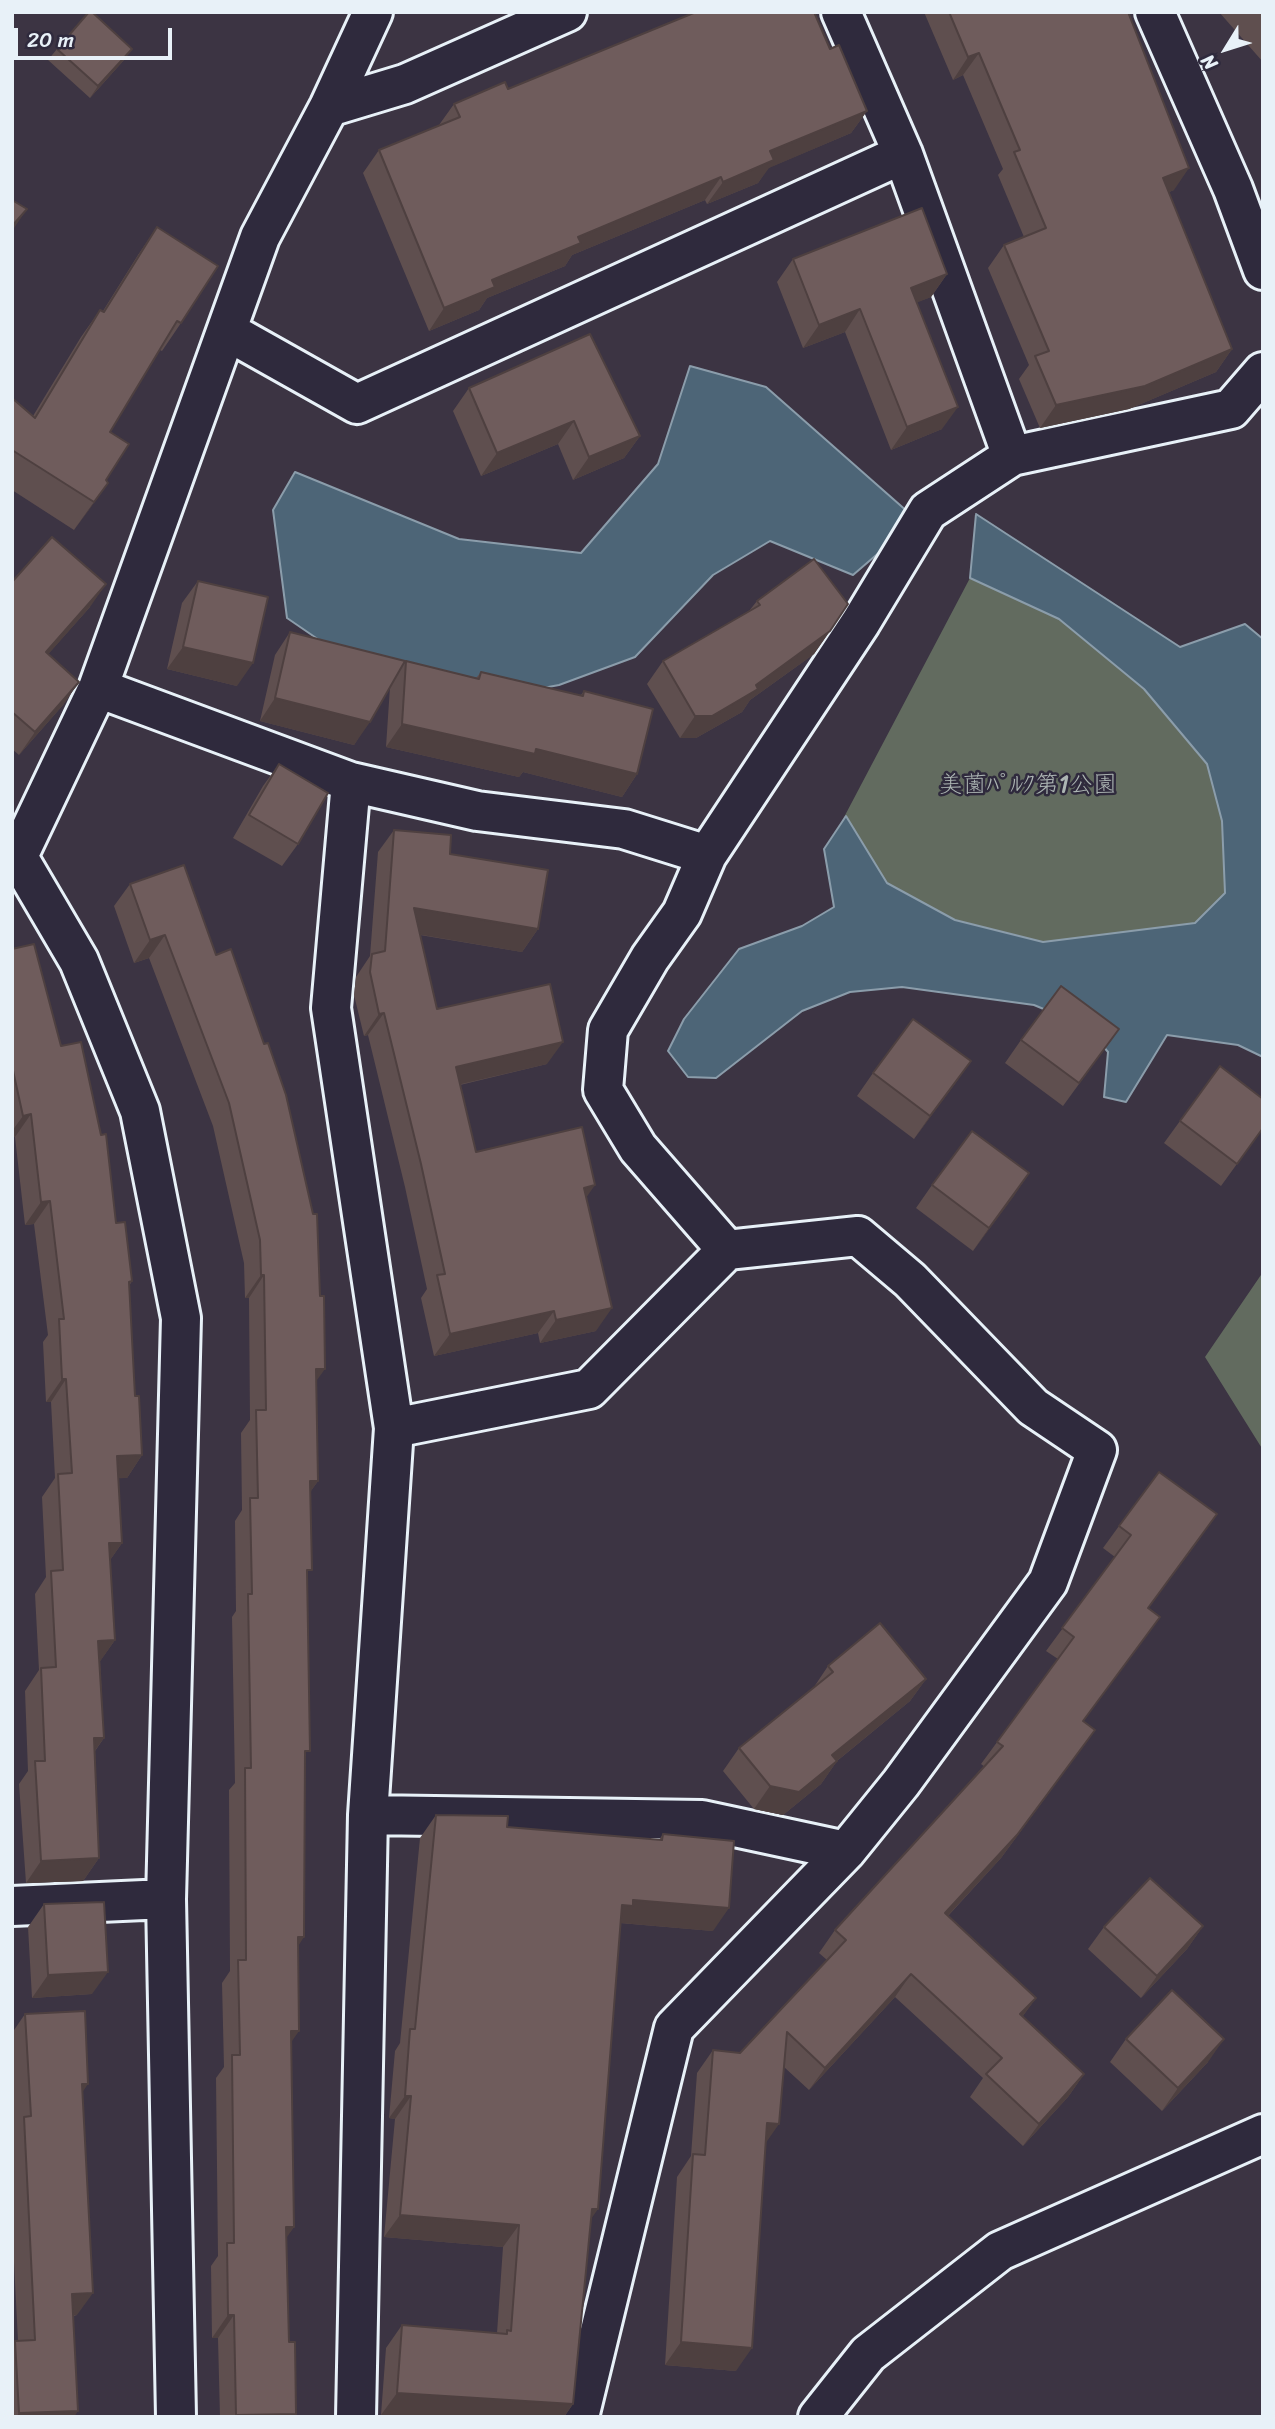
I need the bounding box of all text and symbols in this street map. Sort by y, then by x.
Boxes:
scale bar [18,14,175,58]
north arrow [1191,14,1261,84]
text: 20 m [27,21,74,59]
text: N [1192,47,1226,78]
park label: 美薗ﾊﾟﾙｸ第1公園 [939,772,1117,800]

